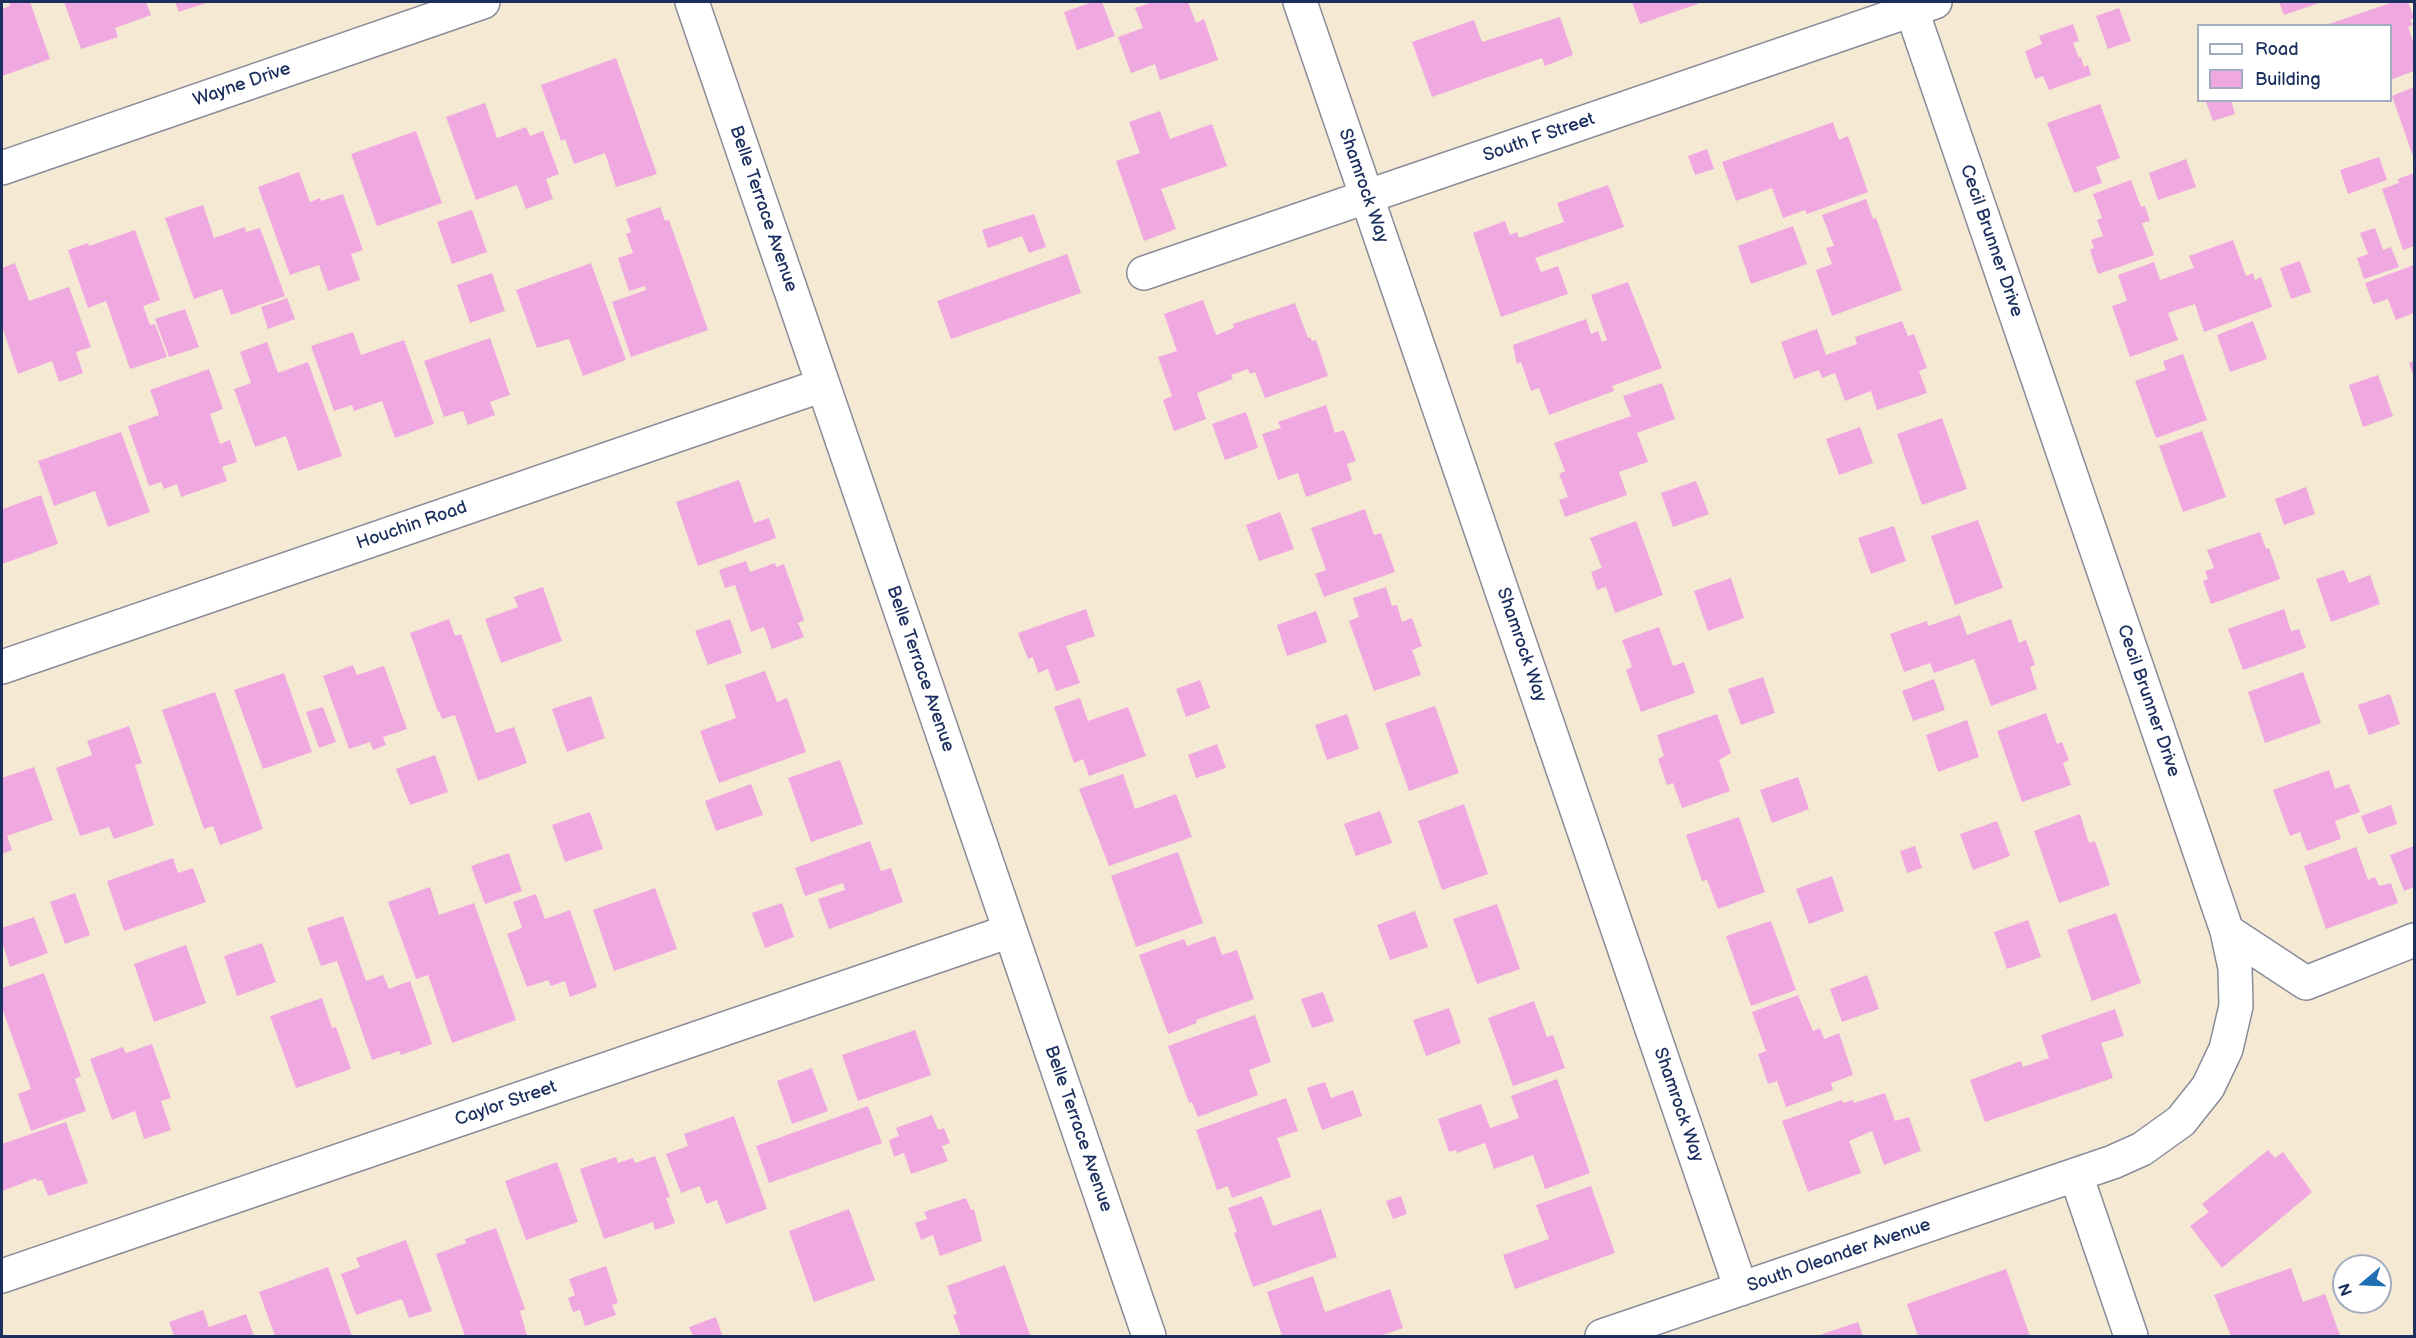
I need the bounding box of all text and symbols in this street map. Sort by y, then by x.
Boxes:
legend [2197,24,2392,102]
text: Road [2255,39,2299,60]
street label: Wayne Drive [190,58,294,112]
text: Building [2255,69,2321,90]
street label: South F Street [1480,109,1598,167]
street label: Belle Terrace Avenue [724,123,802,295]
street label: Shamrock Way [1333,126,1393,246]
street label: Cecil Brunner Drive [1955,162,2027,320]
street label: Houchin Road [354,497,470,555]
street label: Belle Terrace Avenue [881,583,959,755]
street label: Shamrock Way [1491,585,1551,705]
street label: Cecil Brunner Drive [2112,622,2184,780]
street label: Belle Terrace Avenue [1039,1043,1117,1215]
street label: Shamrock Way [1648,1045,1708,1165]
street label: Caylor Street [452,1077,560,1131]
street label: South Oleander Avenue [1744,1214,1934,1298]
north arrow [2332,1254,2392,1314]
text: N [2335,1281,2357,1298]

